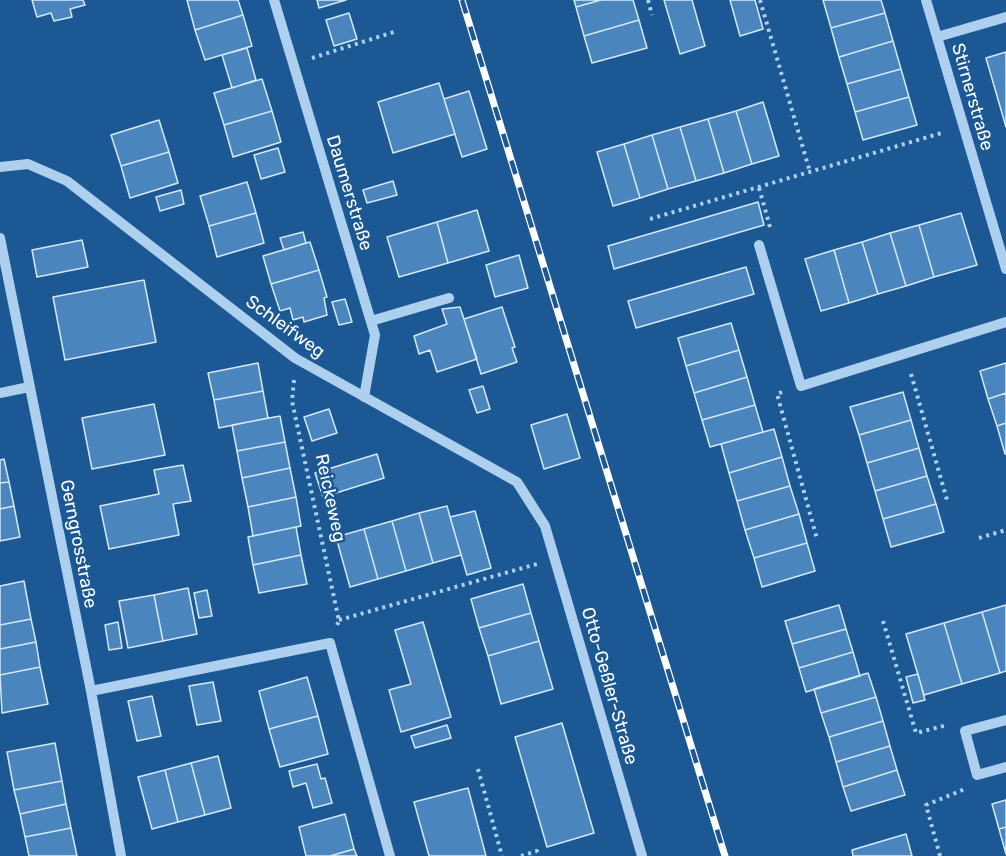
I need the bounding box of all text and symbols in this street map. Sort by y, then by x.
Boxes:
street label: Stirnerstraße [946,41,998,153]
street label: Daumerstraße [321,133,377,253]
street label: Schleifweg [241,291,329,363]
street label: Reickeweg [310,452,350,544]
street label: Gerngrosstraße [55,478,101,610]
street label: Otto-Geßler-Straße [576,605,642,767]

